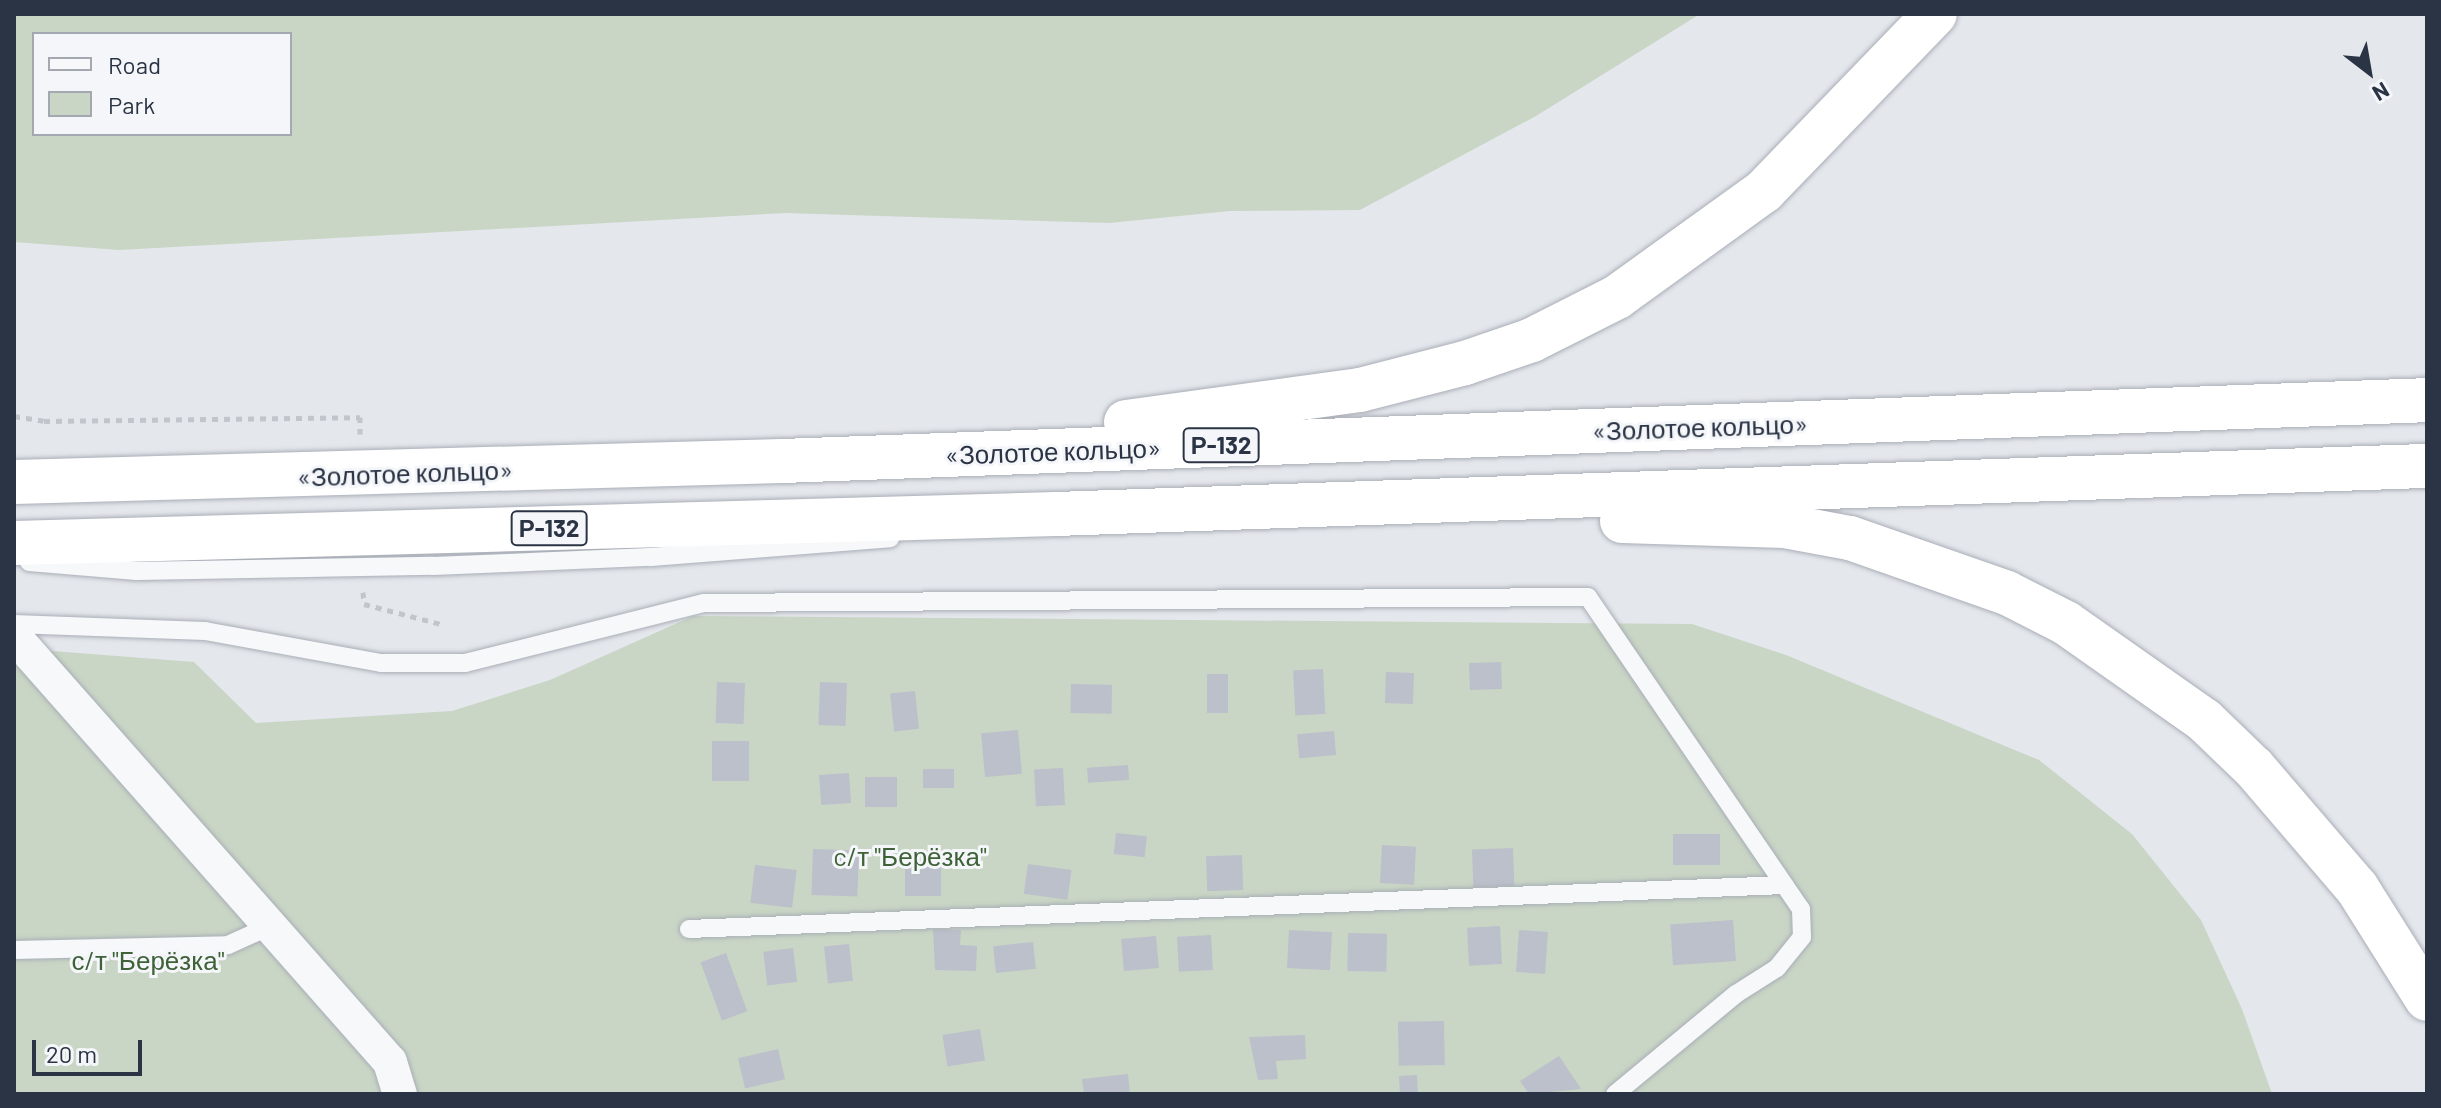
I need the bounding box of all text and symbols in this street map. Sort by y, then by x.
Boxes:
legend [32,32,292,136]
north arrow [2329,32,2409,112]
text: Road [108,50,161,79]
text: N [2368,78,2394,107]
text: Park [108,90,155,119]
street label: «Золотое кольцо» [1591,408,1809,446]
road number: Р-132 [1181,425,1261,465]
street label: «Золотое кольцо» [944,432,1162,470]
street label: «Золотое кольцо» [296,454,514,492]
road number: Р-132 [509,508,589,548]
park label: c/т "Берёзка" [833,840,987,872]
park label: с/т "Берёзка" [72,944,224,976]
scale bar [36,1024,146,1074]
text: 20 m [46,1039,97,1068]

